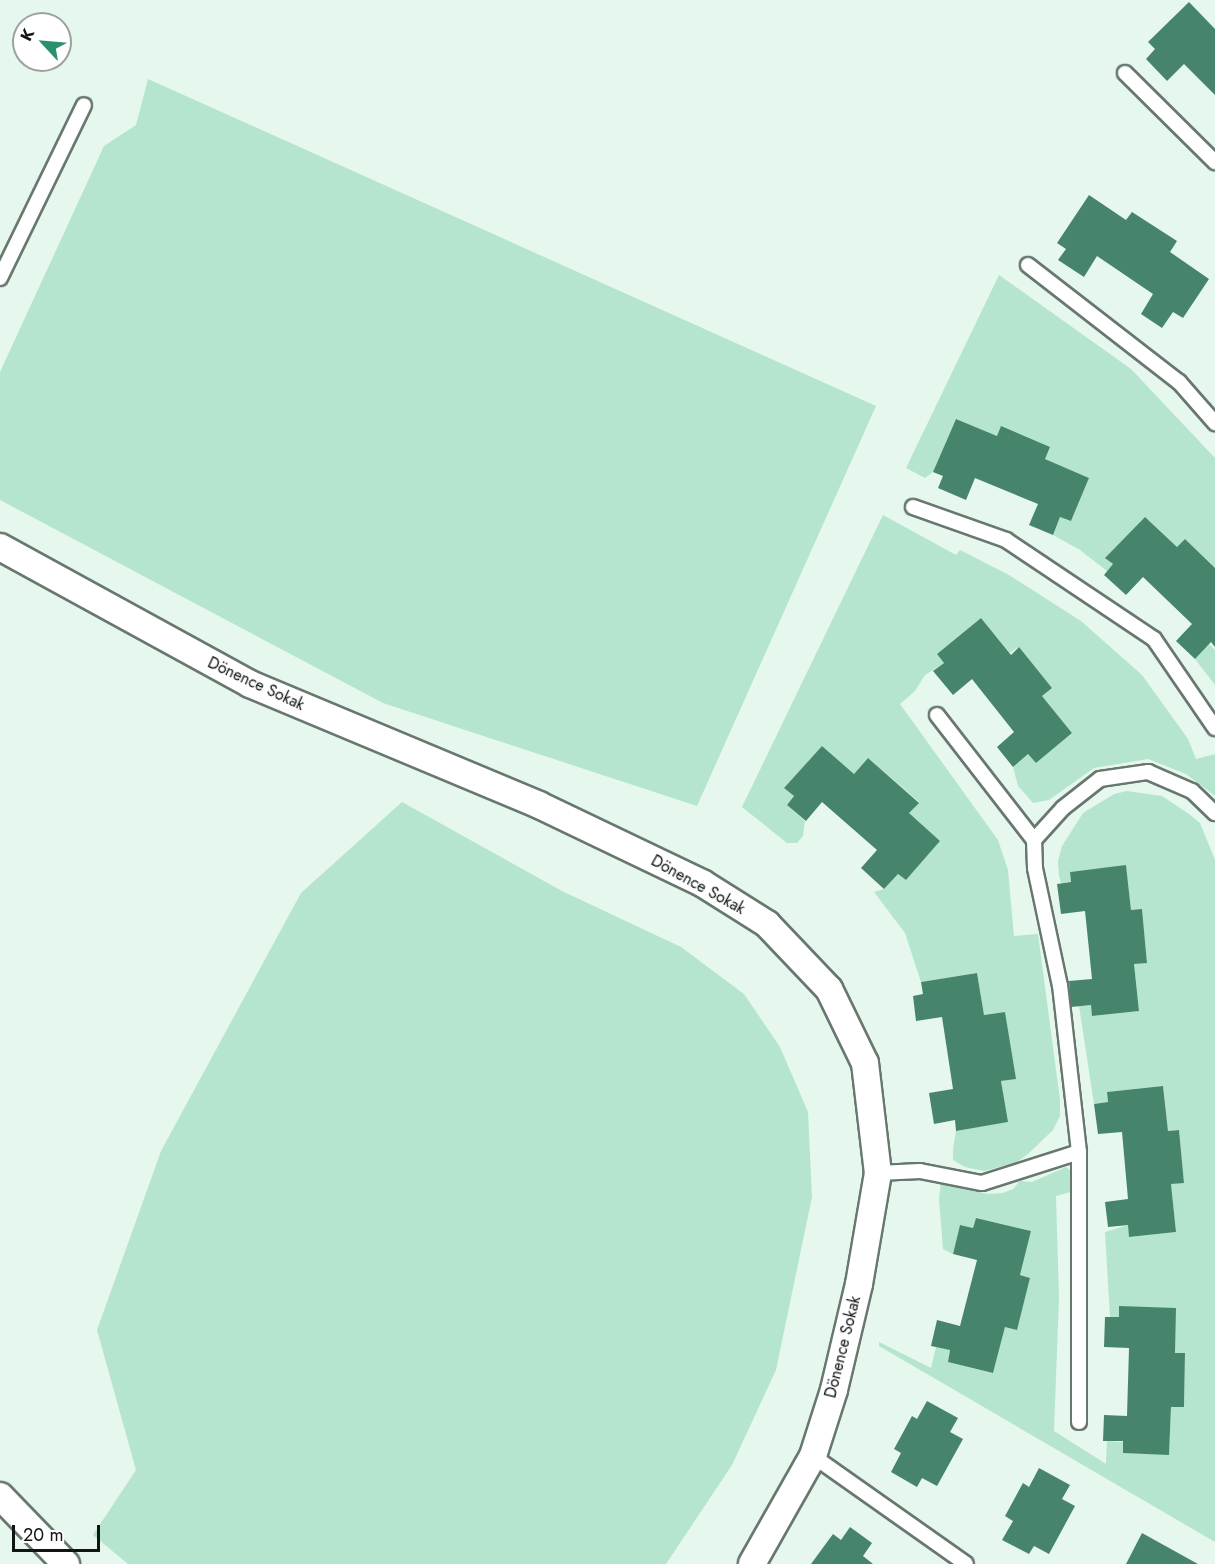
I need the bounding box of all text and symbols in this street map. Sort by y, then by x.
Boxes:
north arrow [12,12,72,72]
text: K [14,25,40,45]
street label: Dönence Sokak [205,653,307,715]
street label: Dönence Sokak [648,851,748,919]
street label: Dönence Sokak [821,1294,865,1400]
scale bar [15,1513,104,1551]
text: 20 m [23,1522,63,1548]

